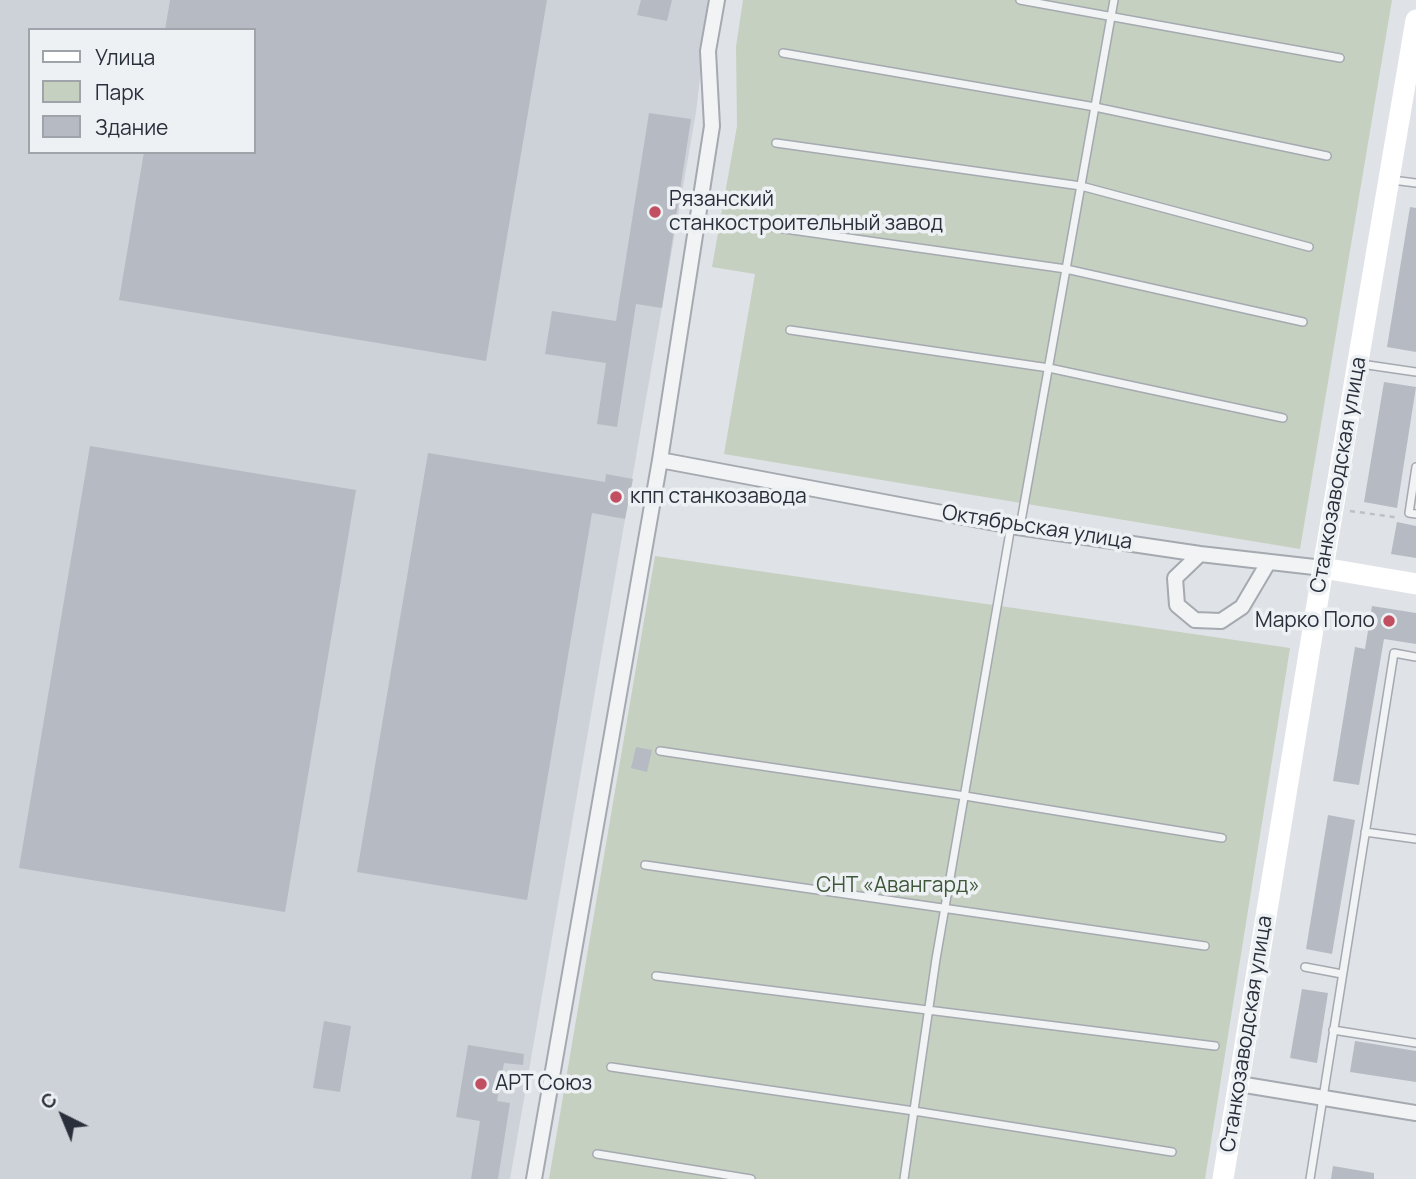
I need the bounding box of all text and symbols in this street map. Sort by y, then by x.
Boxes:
legend [28,28,256,154]
text: Улица [95,43,155,71]
text: Парк [95,78,144,106]
text: Здание [95,113,168,141]
place label: Рязанский станкостроительный завод [669,187,943,237]
marker: Рязанский станкостроительный завод [647,204,663,220]
street label: Станкозаводская улица [1306,355,1372,595]
place label: кпп станкозавода [630,484,807,510]
marker: кпп станкозавода [608,489,624,505]
street label: Октябрьская улица [940,501,1134,555]
place label: Марко Поло [1255,608,1375,634]
marker: Марко Поло [1381,613,1397,629]
park label: СНТ «Авангард» [816,873,980,899]
street label: Станкозаводская улица [1216,914,1278,1154]
place label: АРТ Союз [495,1071,592,1097]
marker: АРТ Союз [473,1076,489,1092]
north arrow [28,1081,98,1151]
text: С [35,1086,63,1115]

